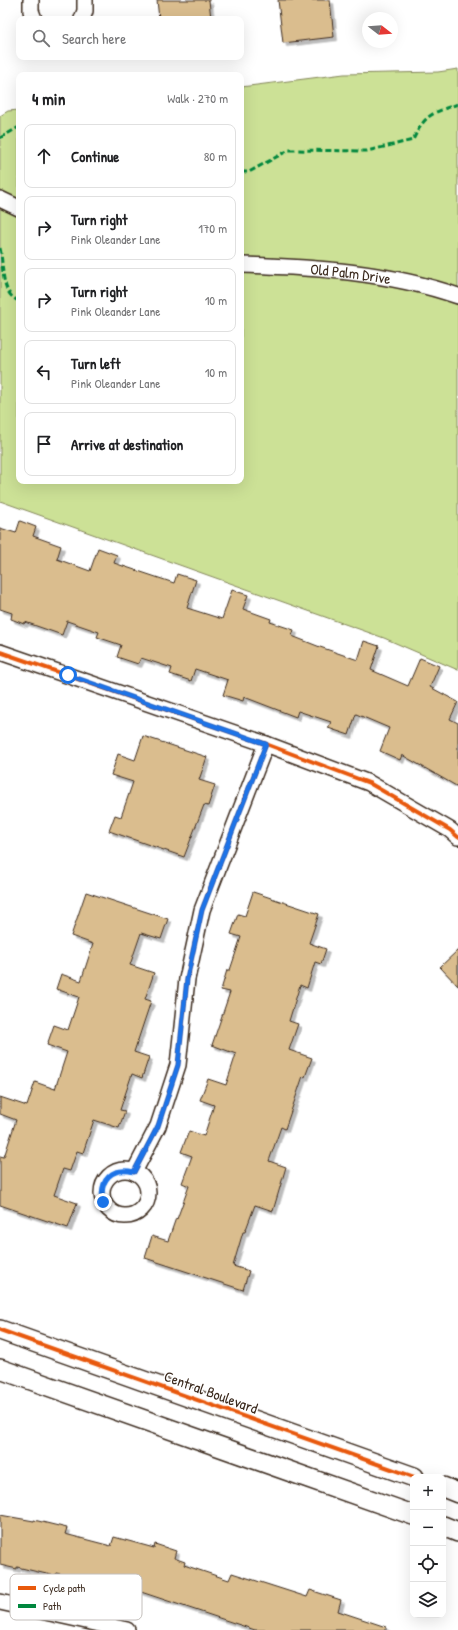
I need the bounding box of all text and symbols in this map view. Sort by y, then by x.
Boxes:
north arrow [362,12,398,48]
search box [16,16,244,60]
icon: search [30,27,52,49]
text: Search here [62,28,126,49]
text: 4 min [32,87,65,110]
text: Walk · 270 m [167,89,228,107]
icon: ahead [33,145,55,167]
text: Continue [71,146,119,167]
text: 80 m [204,147,227,165]
text: Turn right [71,209,127,230]
icon: right [33,217,55,239]
text: 170 m [198,219,227,237]
text: Pink Oleander Lane [71,230,160,248]
street label: Old Palm Drive [310,258,393,289]
text: Turn right [71,281,127,302]
icon: right [33,289,55,311]
text: 10 m [205,291,227,309]
text: Pink Oleander Lane [71,302,160,320]
text: Turn left [71,353,121,374]
icon: left [33,361,55,383]
text: 10 m [205,363,227,381]
text: Pink Oleander Lane [71,374,160,392]
icon: arrive [33,433,55,455]
text: Arrive at destination [71,434,183,455]
route start [59,666,77,684]
route end [94,1193,112,1211]
street label: Central Boulevard [161,1365,261,1419]
map controls [410,1474,446,1618]
button: + [410,1474,446,1510]
button: − [410,1510,446,1546]
button: locate [410,1546,446,1582]
legend [10,1574,142,1620]
text: Cycle path [43,1581,86,1595]
button: layers [410,1582,446,1618]
text: Path [43,1599,61,1613]

